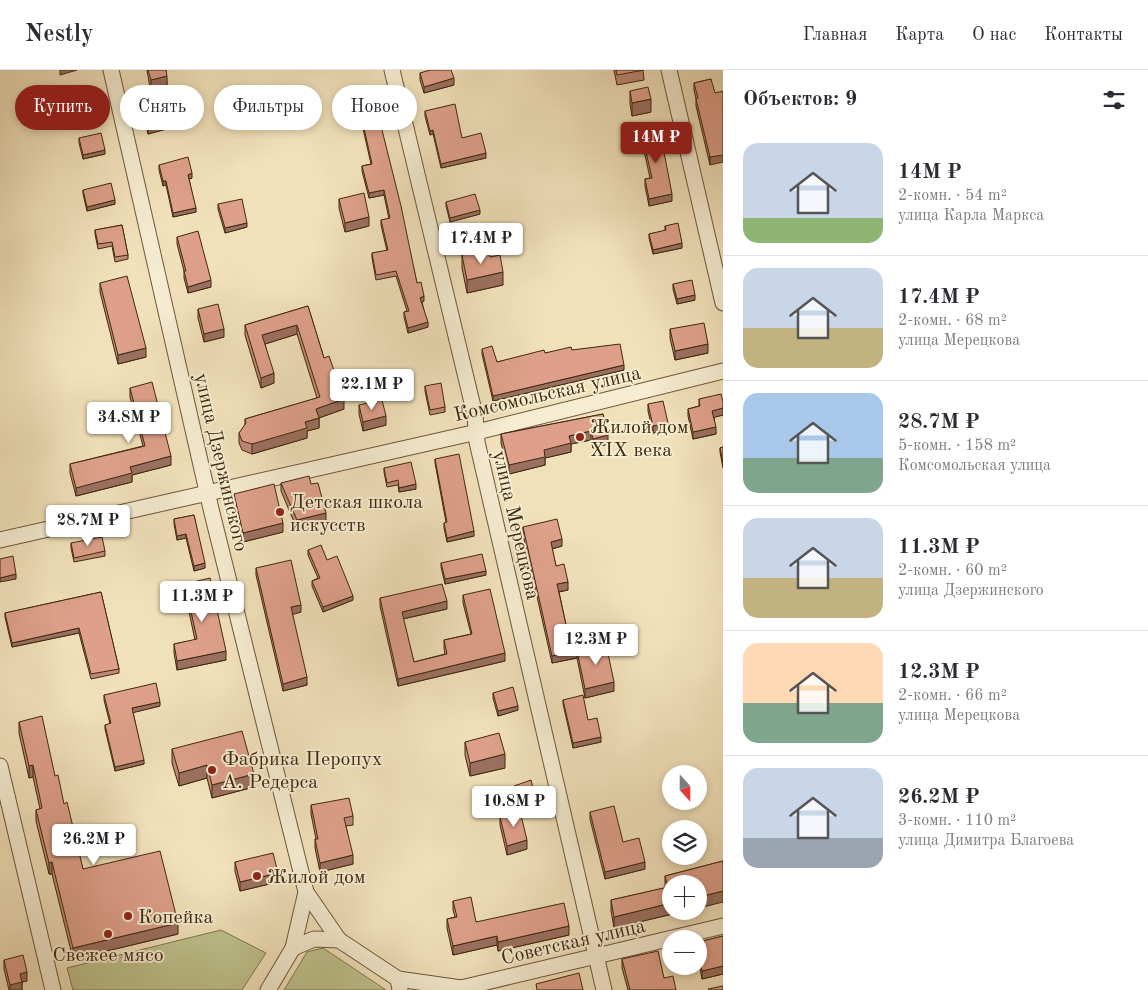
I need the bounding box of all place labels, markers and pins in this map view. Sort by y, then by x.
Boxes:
pin: 14M ₽ [621,122,691,164]
pin: 17.4M ₽ [435,222,527,265]
pin: 22.1M ₽ [326,368,418,411]
pin: 34.8M ₽ [83,402,175,444]
place label: Жилой дом XIX века [590,418,689,461]
marker: Жилой дом XIX века [574,431,586,443]
place label: Детская школа искусств [290,493,423,536]
pin: 28.7M ₽ [42,504,134,547]
marker: Детская школа искусств [274,506,286,518]
pin: 11.3M ₽ [156,580,248,623]
pin: 12.3M ₽ [550,624,642,666]
place label: Фабрика Перопух А. Редерса [222,750,382,793]
marker: Фабрика Перопух А. Редерса [206,764,218,776]
pin: 10.8M ₽ [468,786,560,828]
pin: 26.2M ₽ [48,824,140,866]
place label: Жилой дом [267,868,366,888]
marker: Жилой дом [251,870,263,882]
place label: Копейка [138,908,213,928]
marker: Копейка [122,910,134,922]
marker: Свежее мясо [102,928,114,940]
place label: Свежее мясо [52,946,164,966]

